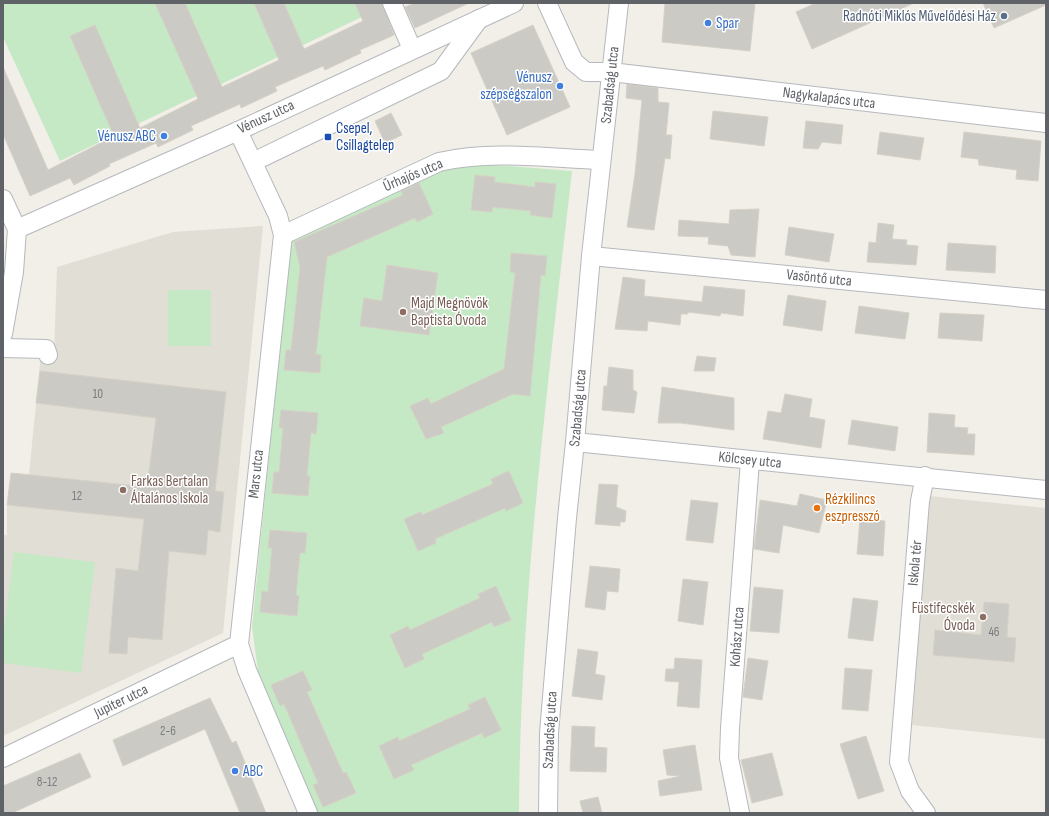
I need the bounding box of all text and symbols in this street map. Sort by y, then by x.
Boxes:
place label: Radnóti Miklós Művelődési Ház [843,7,997,26]
marker: Radnóti Miklós Művelődési Ház [999,11,1009,21]
place label: Spar [716,14,739,33]
marker: Spar [703,18,713,28]
street label: Szabadság utca [596,45,624,125]
place label: Vénusz szépségszalon [480,68,553,104]
marker: Vénusz szépségszalon [555,81,565,91]
street label: Nagykalapács utca [782,83,877,113]
street label: Vénusz utca [235,96,298,138]
place label: Csepel, Csillagtelep [336,119,394,155]
place label: Vénusz ABC [98,127,156,146]
marker: Vénusz ABC [159,131,169,141]
marker: Csepel, Csillagtelep [323,132,333,142]
street label: Űrhajós utca [380,154,446,196]
street label: Vasöntő utca [785,265,853,291]
place label: Majd Megnövök Baptista Óvoda [411,294,488,330]
marker: Majd Megnövök Baptista Óvoda [398,307,408,317]
street label: Szabadság utca [565,368,591,447]
house number: 10 [93,386,103,402]
street label: Kölcsey utca [718,447,783,473]
street label: Mars utca [244,448,268,499]
place label: Farkas Bertalan Általános Iskola [130,472,209,508]
marker: Farkas Bertalan Általános Iskola [118,485,128,495]
house number: 12 [72,488,82,504]
place label: Rézkilincs eszpresszó [825,490,880,526]
marker: Rézkilincs eszpresszó [812,503,822,513]
street label: Iskola tér [904,539,927,587]
place label: Füstifecskék Óvoda [912,599,975,635]
street label: Kohász utca [725,606,749,668]
marker: Füstifecskék Óvoda [978,612,988,622]
house number: 46 [988,624,1000,640]
street label: Jupiter utca [90,680,151,723]
street label: Szabadság utca [538,691,562,769]
house number: 2-6 [160,723,176,739]
place label: ABC [242,762,263,781]
marker: ABC [230,766,240,776]
house number: 8-12 [37,774,57,790]

